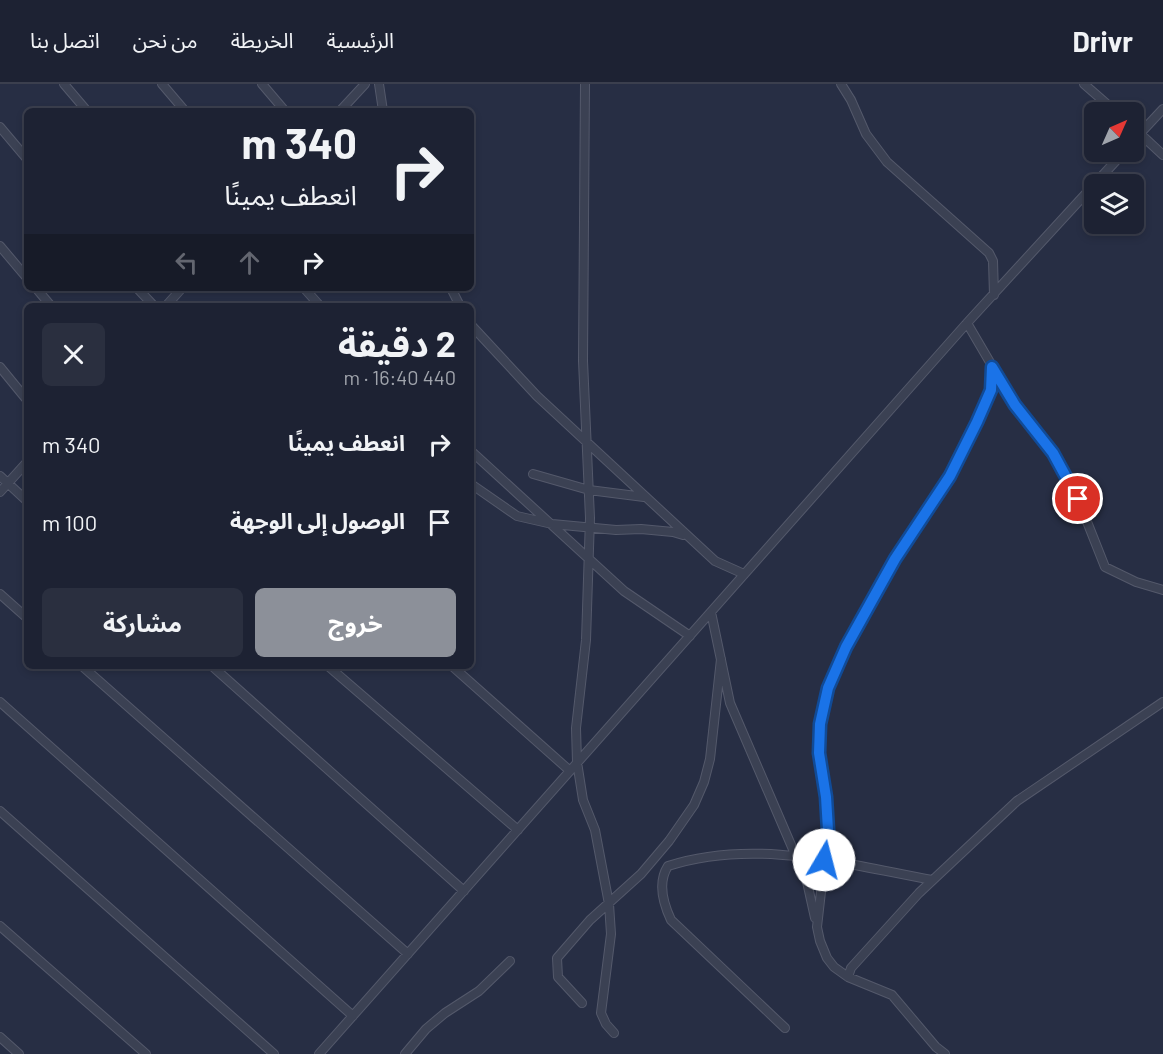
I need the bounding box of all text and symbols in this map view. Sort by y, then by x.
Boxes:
text: Drivr [1073,24,1133,58]
text: اتصل بنا [30,27,100,52]
text: من نحن [133,27,198,52]
text: الخريطة [231,27,294,52]
text: الرئيسية [327,27,394,52]
north arrow [1084,102,1144,162]
map controls [1084,102,1144,234]
text: 340 m [241,117,357,167]
icon: right [378,132,456,210]
button: layers [1084,174,1144,234]
text: انعطف يمينًا [224,178,357,210]
icon: left [170,246,203,279]
icon: ahead [233,246,266,279]
icon: right [296,246,329,279]
text: 2 دقيقة [338,321,456,364]
button: close [42,323,105,386]
text: 440 m · 16:40 [344,365,456,389]
icon: right [423,428,456,461]
text: انعطف يمينًا [288,429,405,455]
text: 340 m [42,431,101,457]
pin [1052,473,1103,524]
icon: arrive [1061,482,1094,515]
icon: arrive [423,506,456,539]
text: الوصول إلى الوجهة [230,507,405,533]
text: 100 m [42,509,97,535]
button: مشاركة [42,588,243,657]
button: خروج [255,588,456,657]
position arrow [792,828,856,892]

